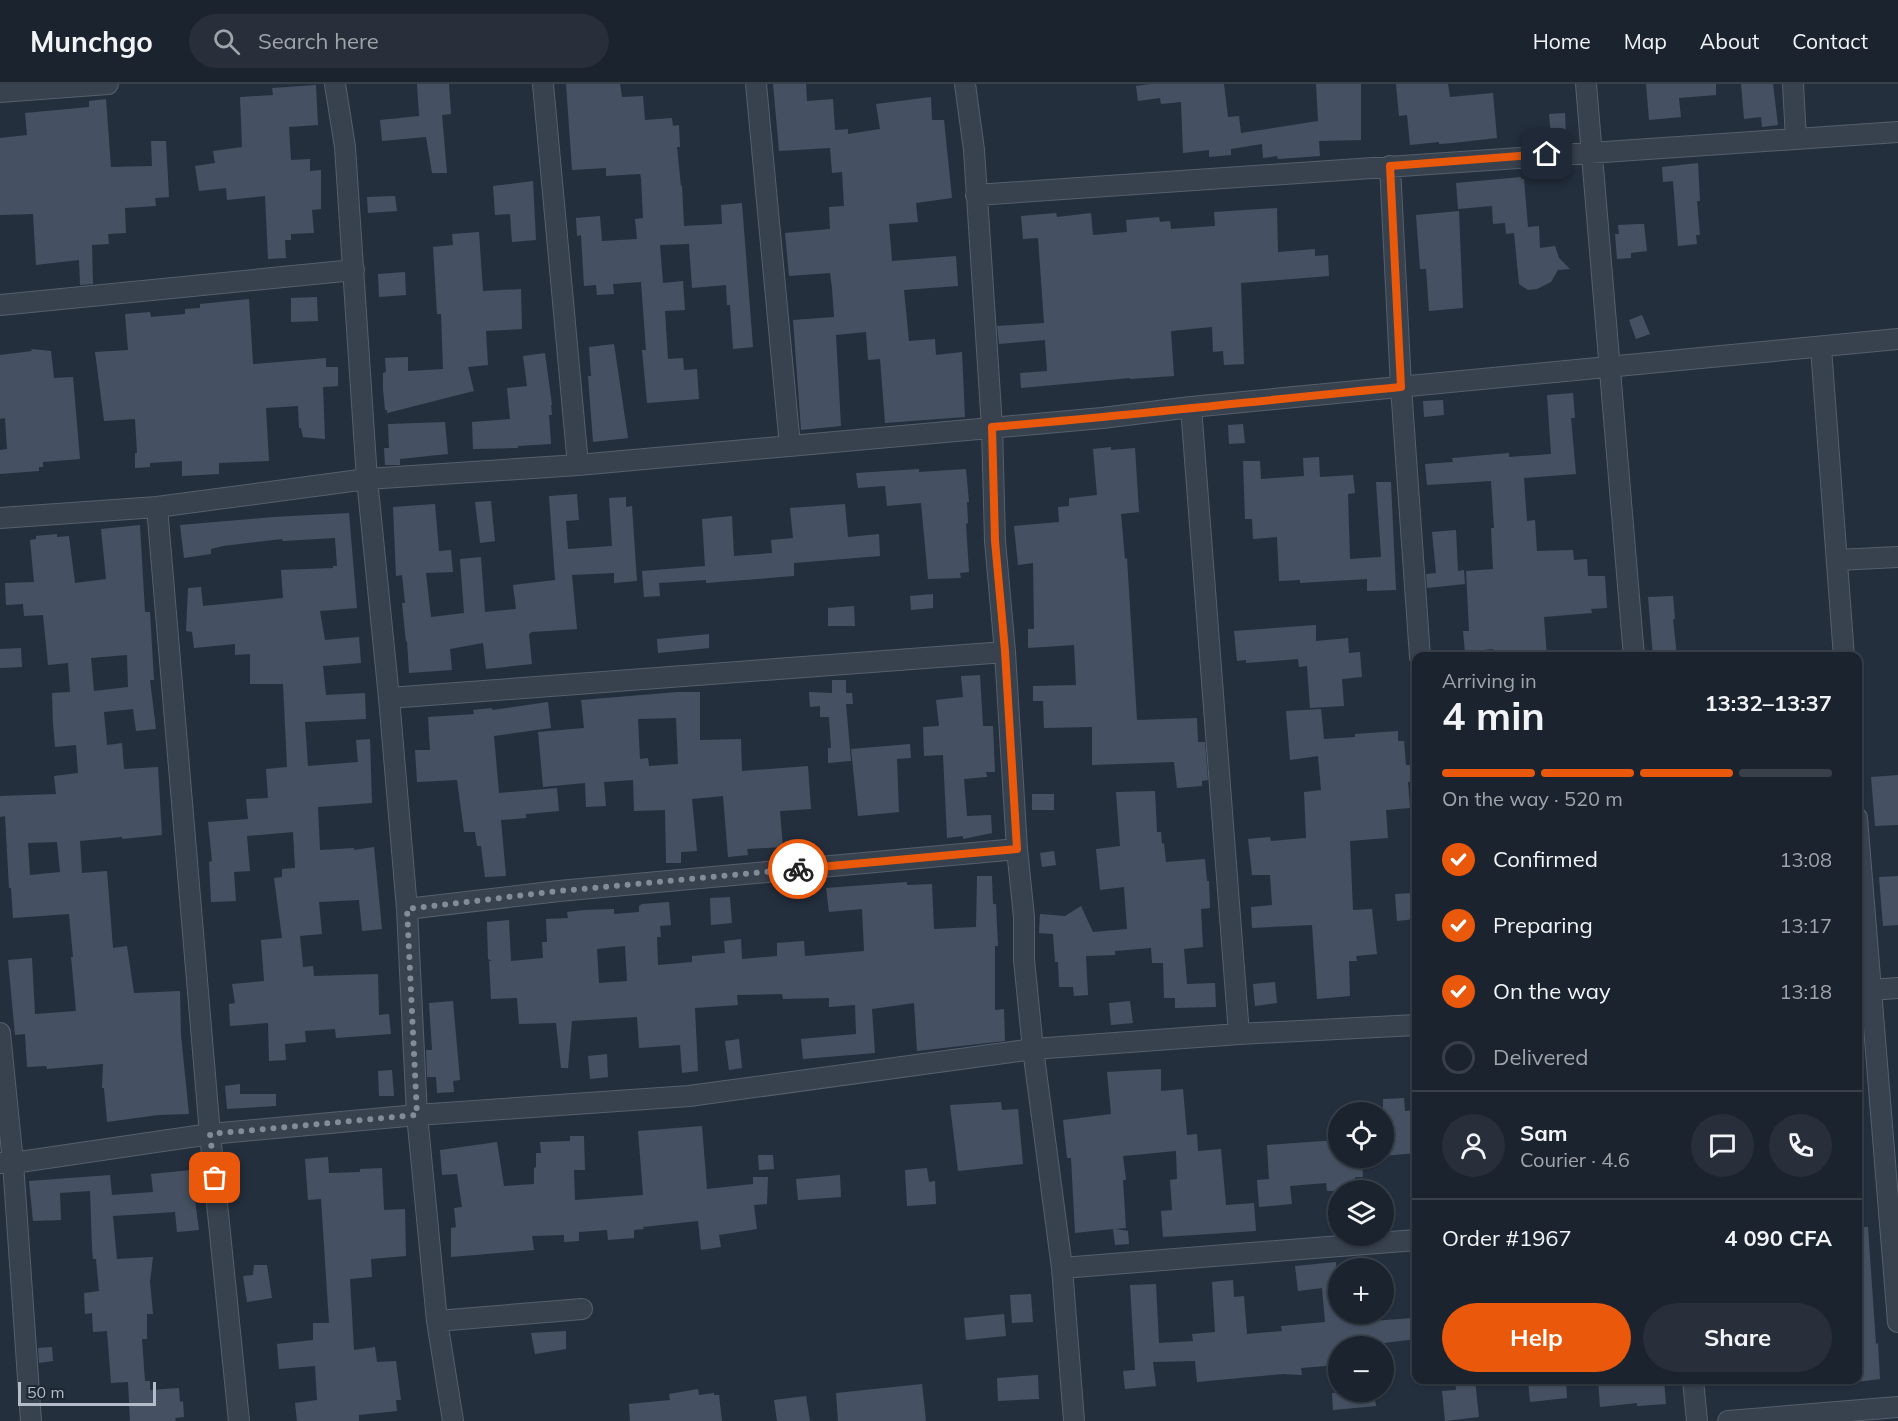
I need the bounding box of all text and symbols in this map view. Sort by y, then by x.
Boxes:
search box [189,14,609,68]
text: Munchgo [30,24,153,59]
icon: search [210,25,243,58]
text: Search here [258,27,379,55]
text: Home [1533,28,1591,54]
text: Map [1624,28,1667,54]
text: About [1700,28,1759,54]
text: Contact [1792,28,1868,54]
pin [1521,128,1572,179]
icon: home [1530,137,1563,170]
text: Arriving in [1442,668,1537,693]
text: 13:32–13:37 [1704,689,1832,717]
text: 4 min [1442,691,1545,740]
text: On the way · 520 m [1442,786,1623,811]
courier [768,839,828,899]
icon: check [1442,843,1475,876]
text: Confirmed [1493,845,1598,873]
text: 13:08 [1779,847,1832,872]
icon: bike [782,853,815,886]
icon: check [1442,909,1475,942]
text: Preparing [1493,911,1593,939]
text: 13:17 [1779,913,1832,938]
icon: check [1442,975,1475,1008]
text: On the way [1493,977,1611,1005]
text: 13:18 [1779,979,1832,1004]
text: Delivered [1493,1043,1588,1071]
map controls [1328,1102,1394,1402]
button: locate [1328,1102,1394,1168]
button: person [1442,1114,1505,1177]
button: chat [1691,1114,1754,1177]
button: phone [1769,1114,1832,1177]
text: Sam [1520,1119,1568,1147]
text: Courier · 4.6 [1520,1147,1630,1172]
pin [189,1152,240,1203]
icon: bag [198,1161,231,1194]
button: layers [1328,1180,1394,1246]
text: Order #1967 [1442,1224,1572,1252]
text: 4 090 CFA [1724,1224,1832,1252]
button: + [1328,1258,1394,1324]
button: Help [1442,1303,1631,1372]
button: Share [1643,1303,1832,1372]
button: − [1328,1336,1394,1402]
scale bar [18,1379,156,1406]
text: 50 m [27,1382,64,1402]

